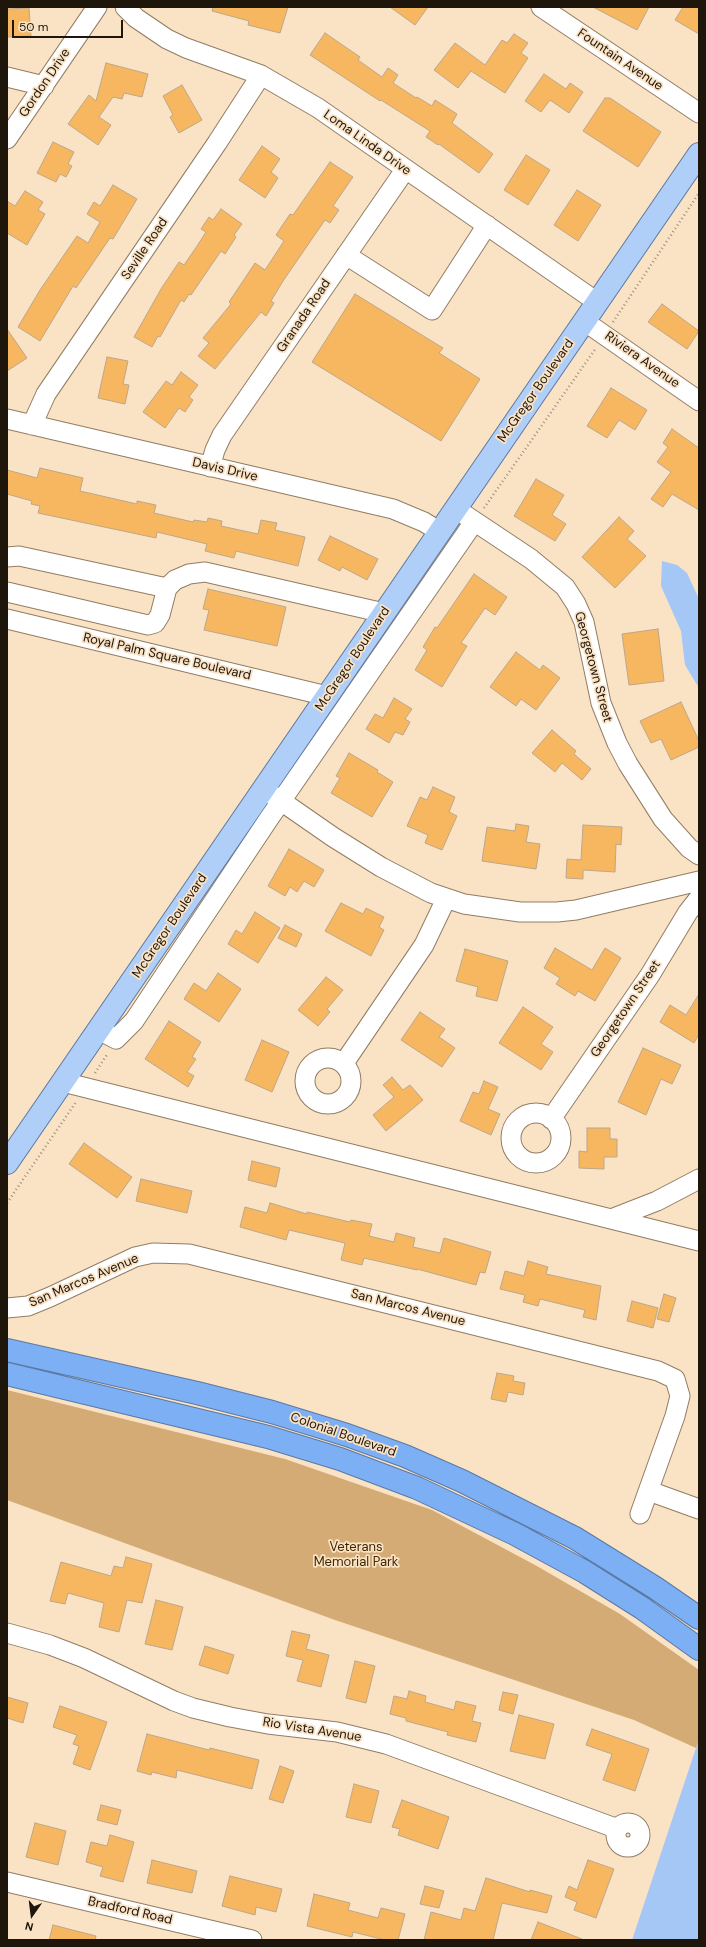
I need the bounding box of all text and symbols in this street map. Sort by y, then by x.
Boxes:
scale bar [14,12,125,38]
text: 50 m [19,19,48,35]
street label: Fountain Avenue [574,26,666,94]
street label: Gordon Drive [16,46,74,120]
street label: Loma Linda Drive [320,107,414,179]
street label: Seville Road [119,215,171,283]
street label: Granada Road [274,276,334,356]
street label: Riviera Avenue [602,328,682,392]
street label: McGregor Boulevard [494,336,578,446]
street label: Davis Drive [191,455,259,485]
street label: McGregor Boulevard [312,604,394,714]
street label: Georgetown Street [571,610,615,724]
street label: Royal Palm Square Boulevard [81,630,253,684]
street label: McGregor Boulevard [129,871,211,981]
street label: Georgetown Street [588,957,664,1061]
street label: San Marcos Avenue [27,1251,141,1311]
street label: San Marcos Avenue [349,1286,467,1330]
street label: Colonial Boulevard [288,1410,398,1460]
park label: Veterans Memorial Park [314,1540,398,1571]
street label: Rio Vista Avenue [261,1714,363,1746]
street label: Bradford Road [86,1894,174,1928]
north arrow [12,1895,52,1935]
text: N [24,1919,35,1934]

